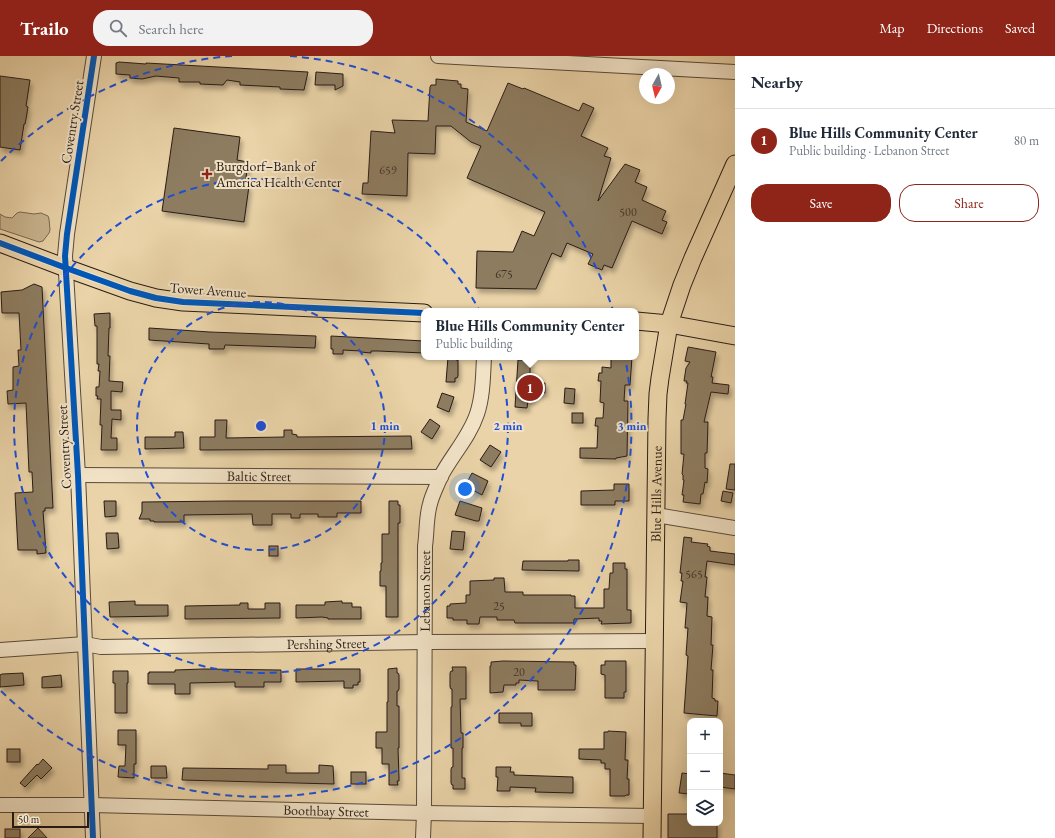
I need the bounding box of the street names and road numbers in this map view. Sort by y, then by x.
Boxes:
street label: Coventry Street [57,78,88,165]
street label: Tower Avenue [169,278,248,302]
street label: Coventry Street [53,404,75,489]
street label: Blue Hills Avenue [647,445,666,542]
street label: Baltic Street [227,467,292,485]
street label: Lebanon Street [416,550,434,632]
street label: Pershing Street [287,634,367,653]
street label: Boothbay Street [283,801,370,821]

